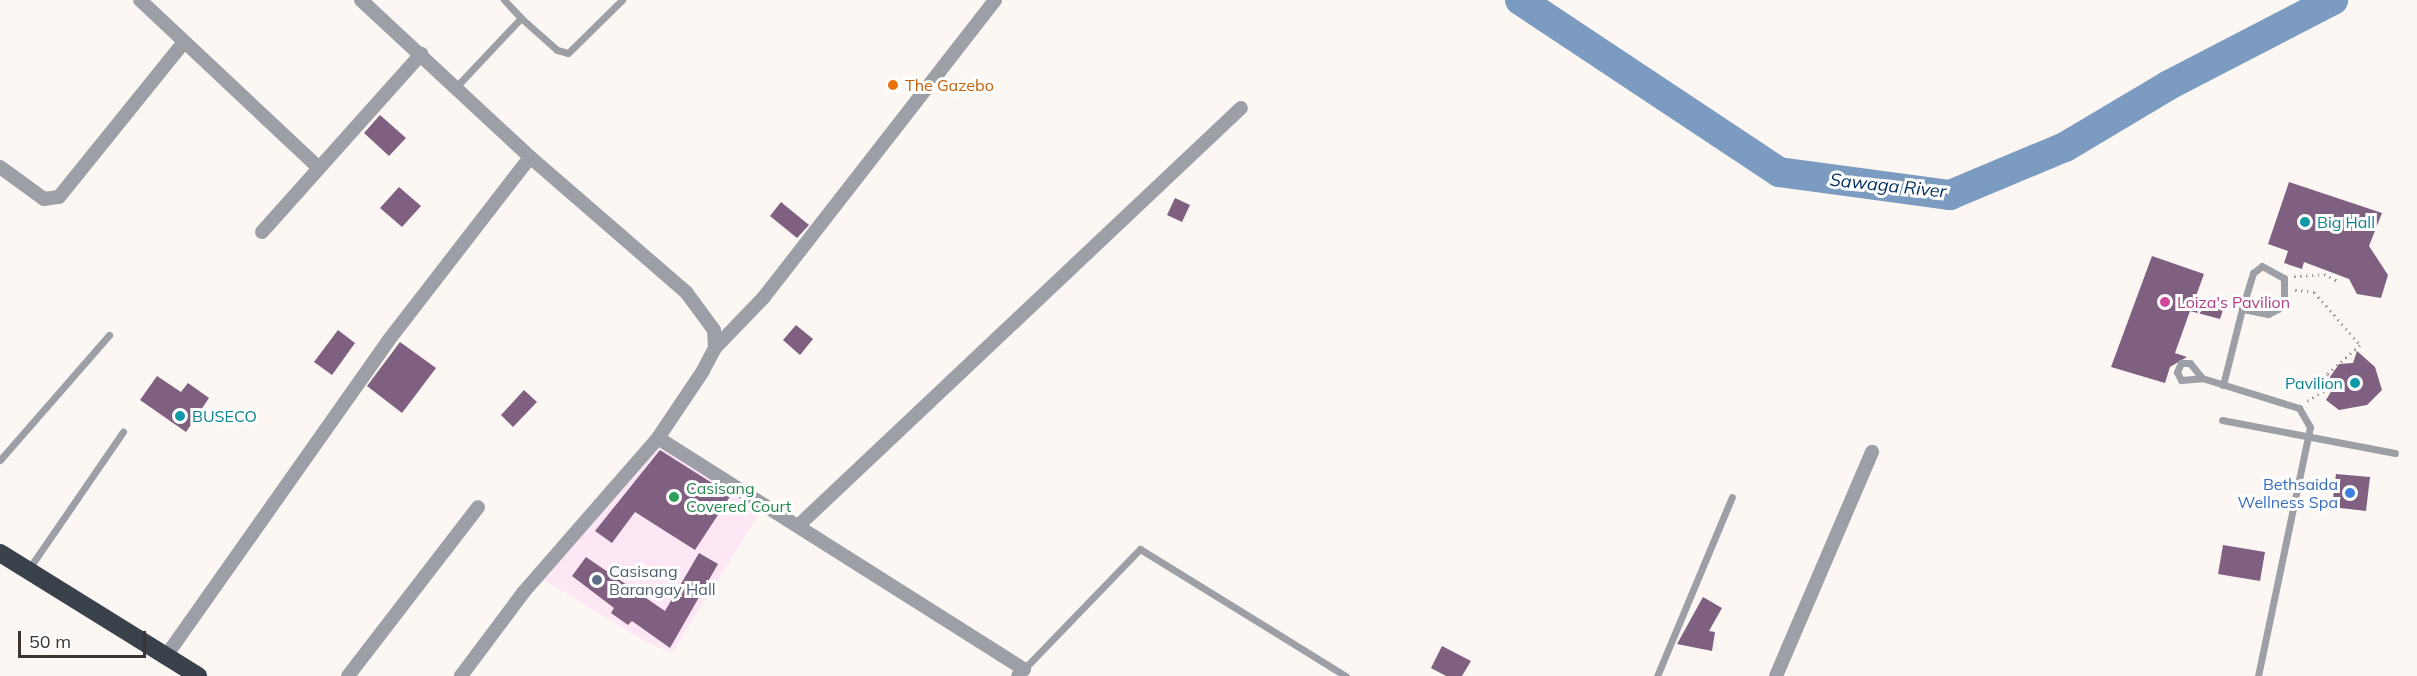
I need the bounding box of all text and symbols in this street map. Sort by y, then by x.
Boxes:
place label: The Gazebo [905,75,994,95]
marker: The Gazebo [886,78,900,92]
water label: Sawaga River [1829,169,1947,203]
place label: Big Hall [2317,212,2375,232]
marker: Big Hall [2298,215,2312,229]
place label: Loiza's Pavilion [2177,292,2290,312]
marker: Loiza's Pavilion [2158,295,2172,309]
place label: Pavilion [2285,373,2343,393]
marker: Pavilion [2348,376,2362,390]
place label: BUSECO [192,406,257,426]
marker: BUSECO [173,409,187,423]
place label: Bethsaida Wellness Spa [2238,474,2338,512]
place label: Casisang Covered Court [686,478,791,516]
marker: Bethsaida Wellness Spa [2343,486,2357,500]
marker: Casisang Covered Court [667,490,681,504]
place label: Casisang Barangay Hall [609,561,715,599]
marker: Casisang Barangay Hall [590,573,604,587]
scale bar [21,619,148,657]
text: 50 m [29,630,71,653]

